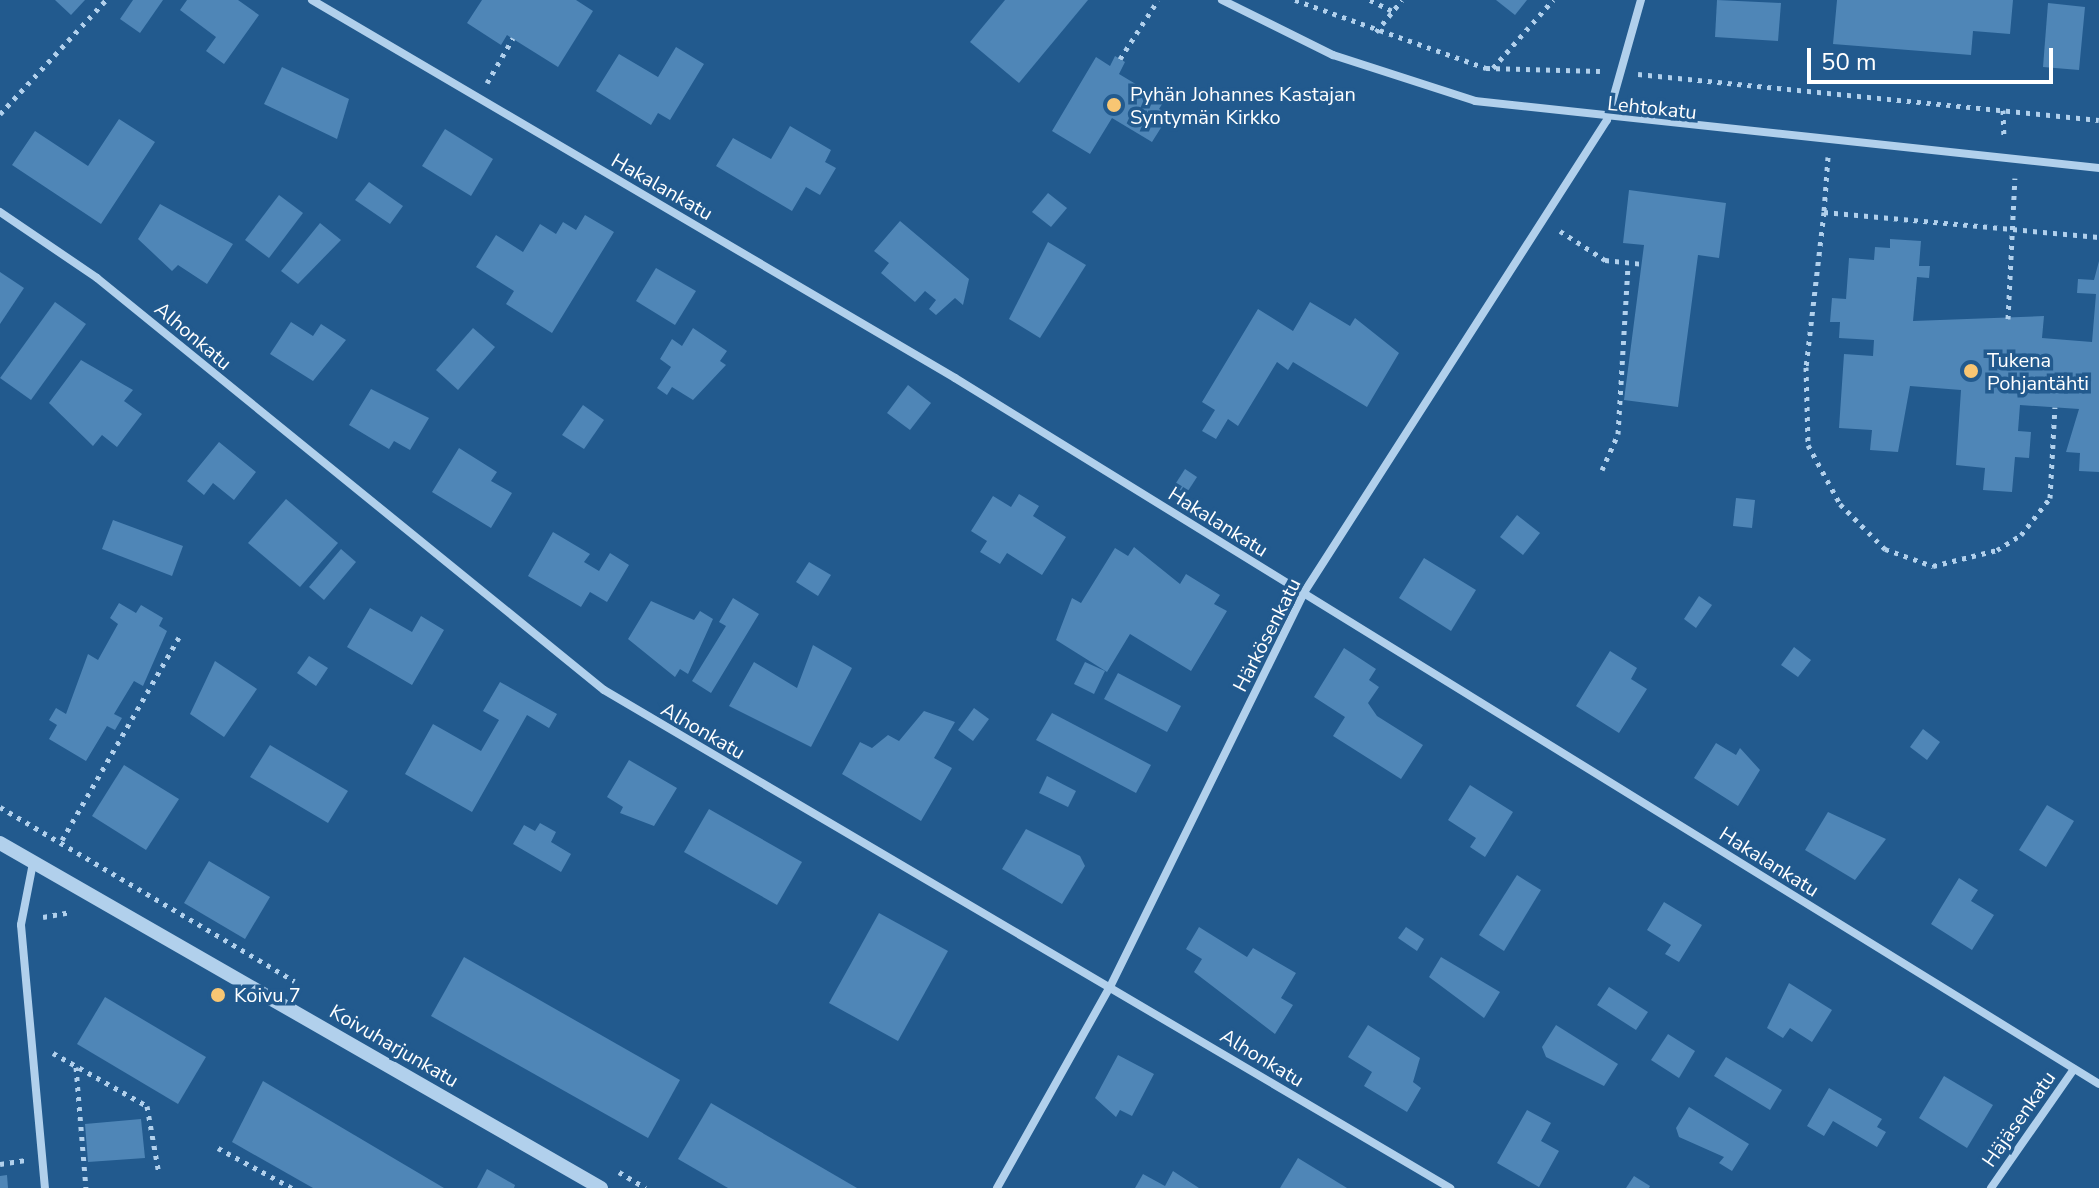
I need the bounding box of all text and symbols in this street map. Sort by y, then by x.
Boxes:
scale bar [1811,32,2057,82]
text: 50 m [1821,46,1877,78]
place label: Pyhän Johannes Kastajan Syntymän Kirkko [1130,82,1356,129]
street label: Lehtokatu [1606,91,1698,125]
marker: Pyhän Johannes Kastajan Syntymän Kirkko [1105,96,1123,114]
street label: Hakalankatu [607,148,717,226]
street label: Alhonkatu [150,297,236,375]
place label: Tukena Pohjantähti [1987,348,2089,395]
marker: Tukena Pohjantähti [1962,362,1980,380]
street label: Hakalankatu [1164,482,1272,562]
street label: Härkösenkatu [1228,574,1306,696]
street label: Alhonkatu [657,697,749,765]
street label: Hakalankatu [1715,822,1823,902]
place label: Koivu 7 [234,983,301,1007]
marker: Koivu 7 [209,986,227,1004]
street label: Koivuharjunkatu [325,999,463,1093]
street label: Alhonkatu [1216,1024,1308,1092]
street label: Häjäsenkatu [1977,1066,2061,1172]

